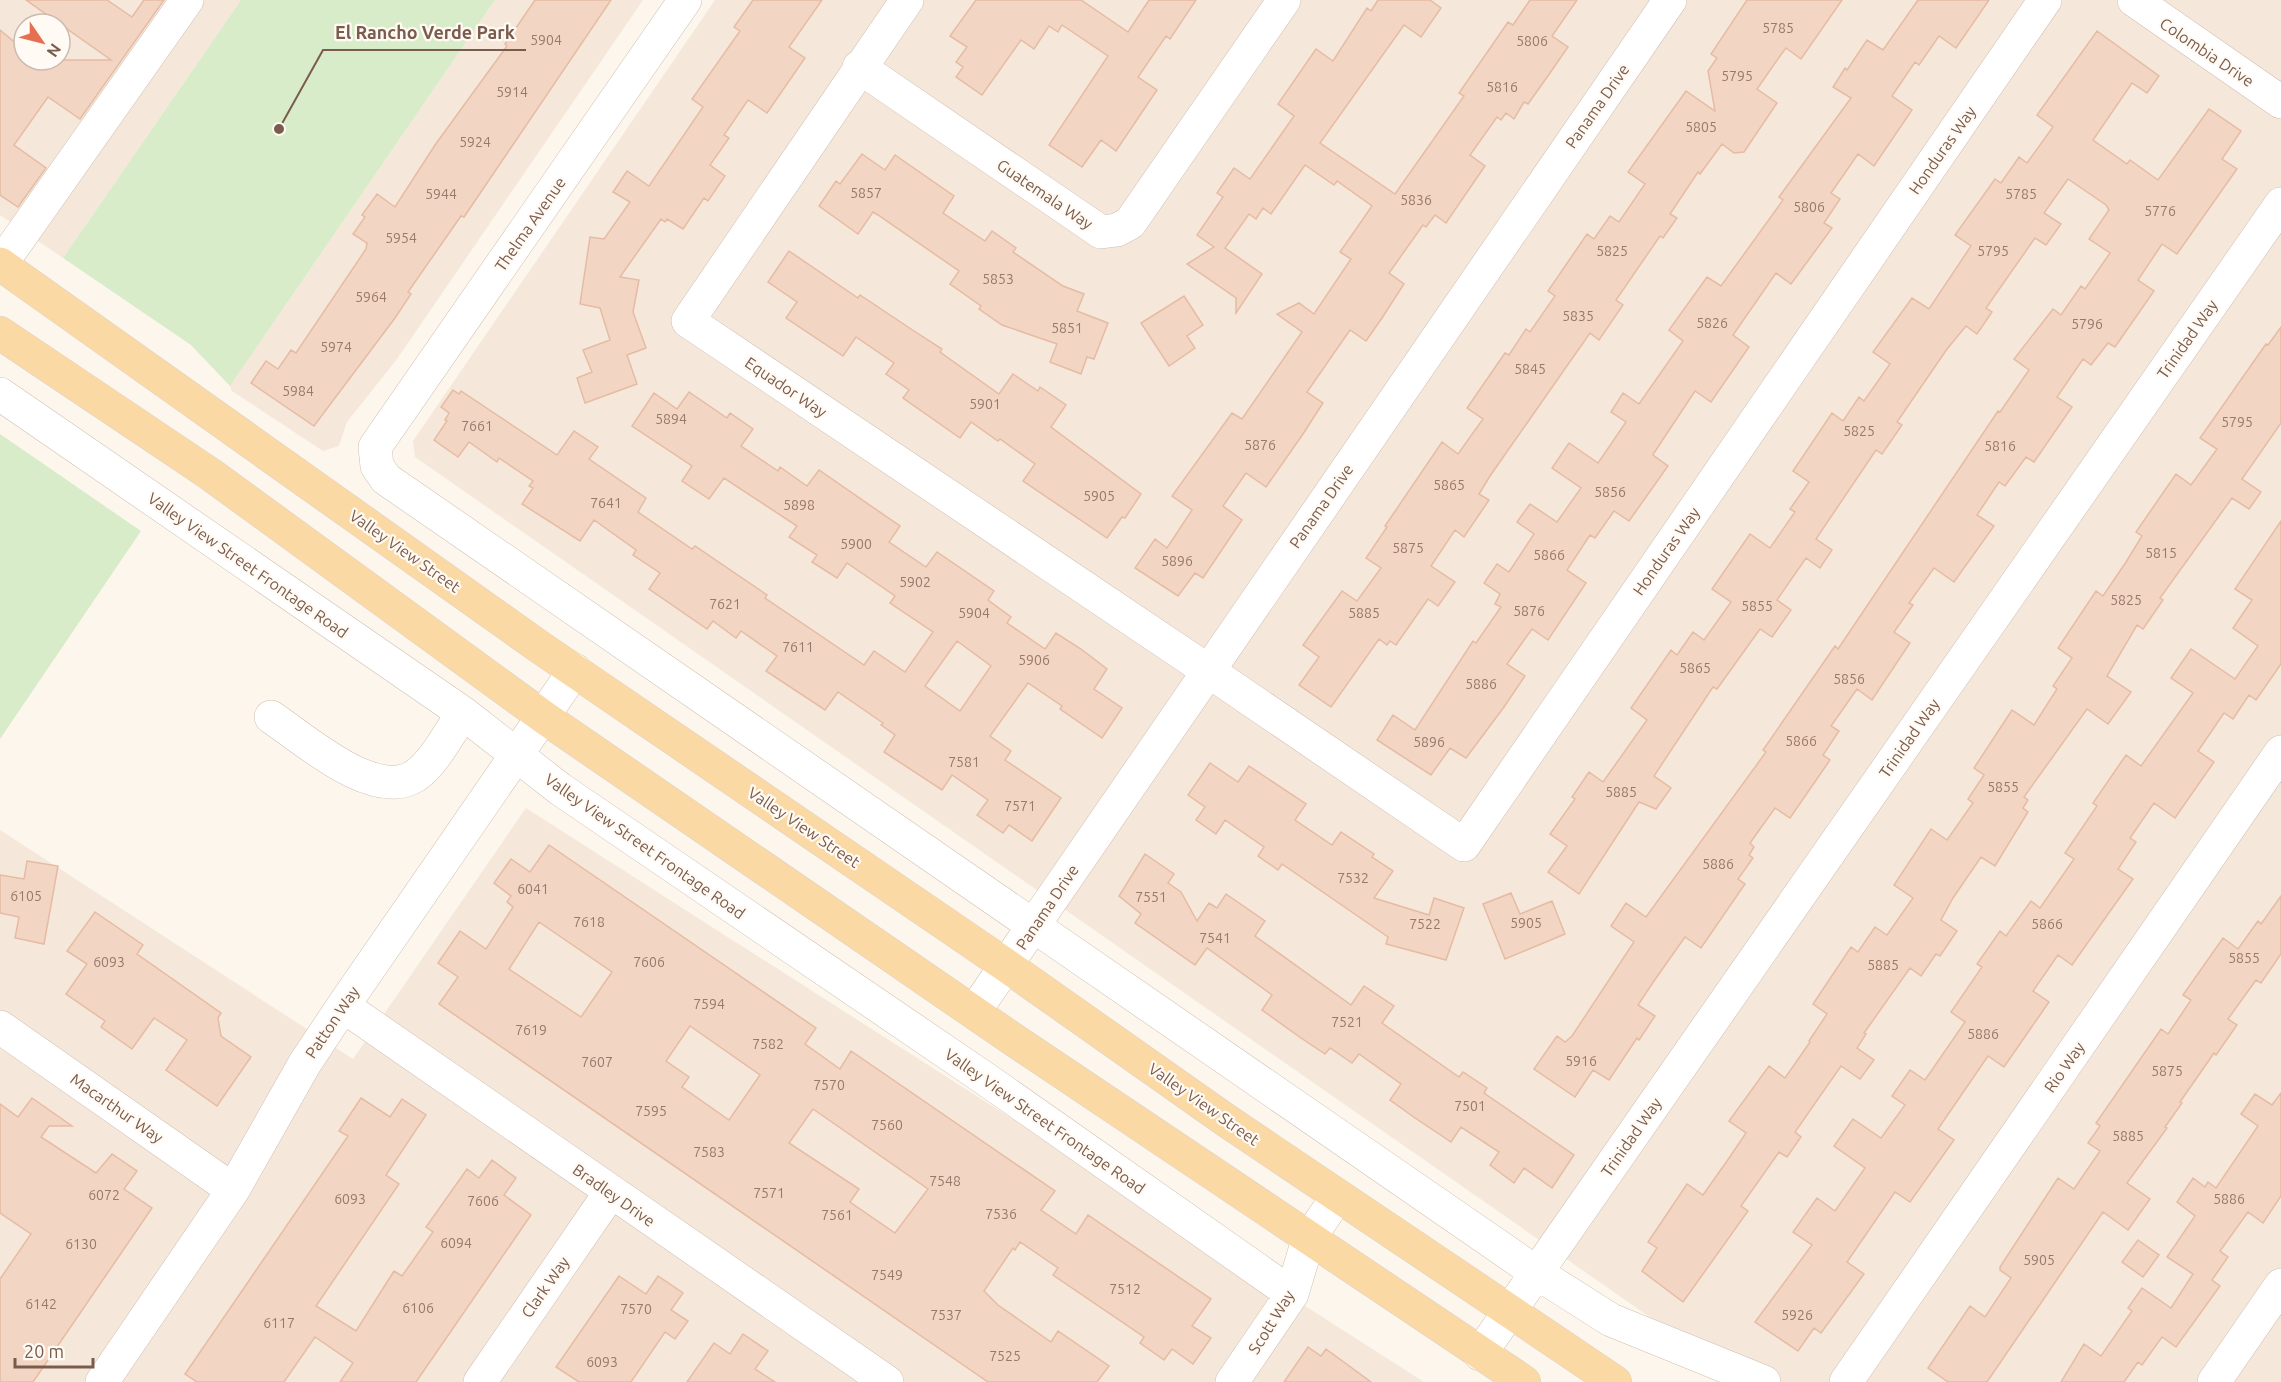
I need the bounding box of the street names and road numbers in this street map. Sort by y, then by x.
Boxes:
street label: Colombia Drive [2157,14,2257,90]
street label: Panama Drive [1561,60,1633,152]
street label: Honduras Way [1905,102,1979,198]
street label: Guatemala Way [994,155,1097,233]
street label: Thelma Avenue [491,174,569,274]
street label: Trinidad Way [2153,296,2221,382]
street label: Equador Way [742,353,830,421]
street label: Panama Drive [1285,460,1357,552]
street label: Valley View Street Frontage Road [144,489,352,641]
street label: Honduras Way [1629,503,1703,599]
street label: Valley View Street [346,506,464,596]
street label: Trinidad Way [1875,695,1943,781]
street label: Valley View Street Frontage Road [541,770,749,922]
street label: Valley View Street [745,783,864,871]
street label: Panama Drive [1012,861,1082,953]
street label: Patton Way [301,982,363,1061]
street label: Rio Way [2040,1038,2088,1096]
street label: Valley View Street Frontage Road [941,1045,1149,1197]
street label: Valley View Street [1145,1059,1263,1149]
street label: Macarthur Way [67,1070,167,1147]
street label: Trinidad Way [1597,1094,1665,1180]
street label: Bradley Drive [570,1160,658,1230]
street label: Clark Way [517,1253,573,1321]
street label: Scott Way [1244,1287,1298,1357]

